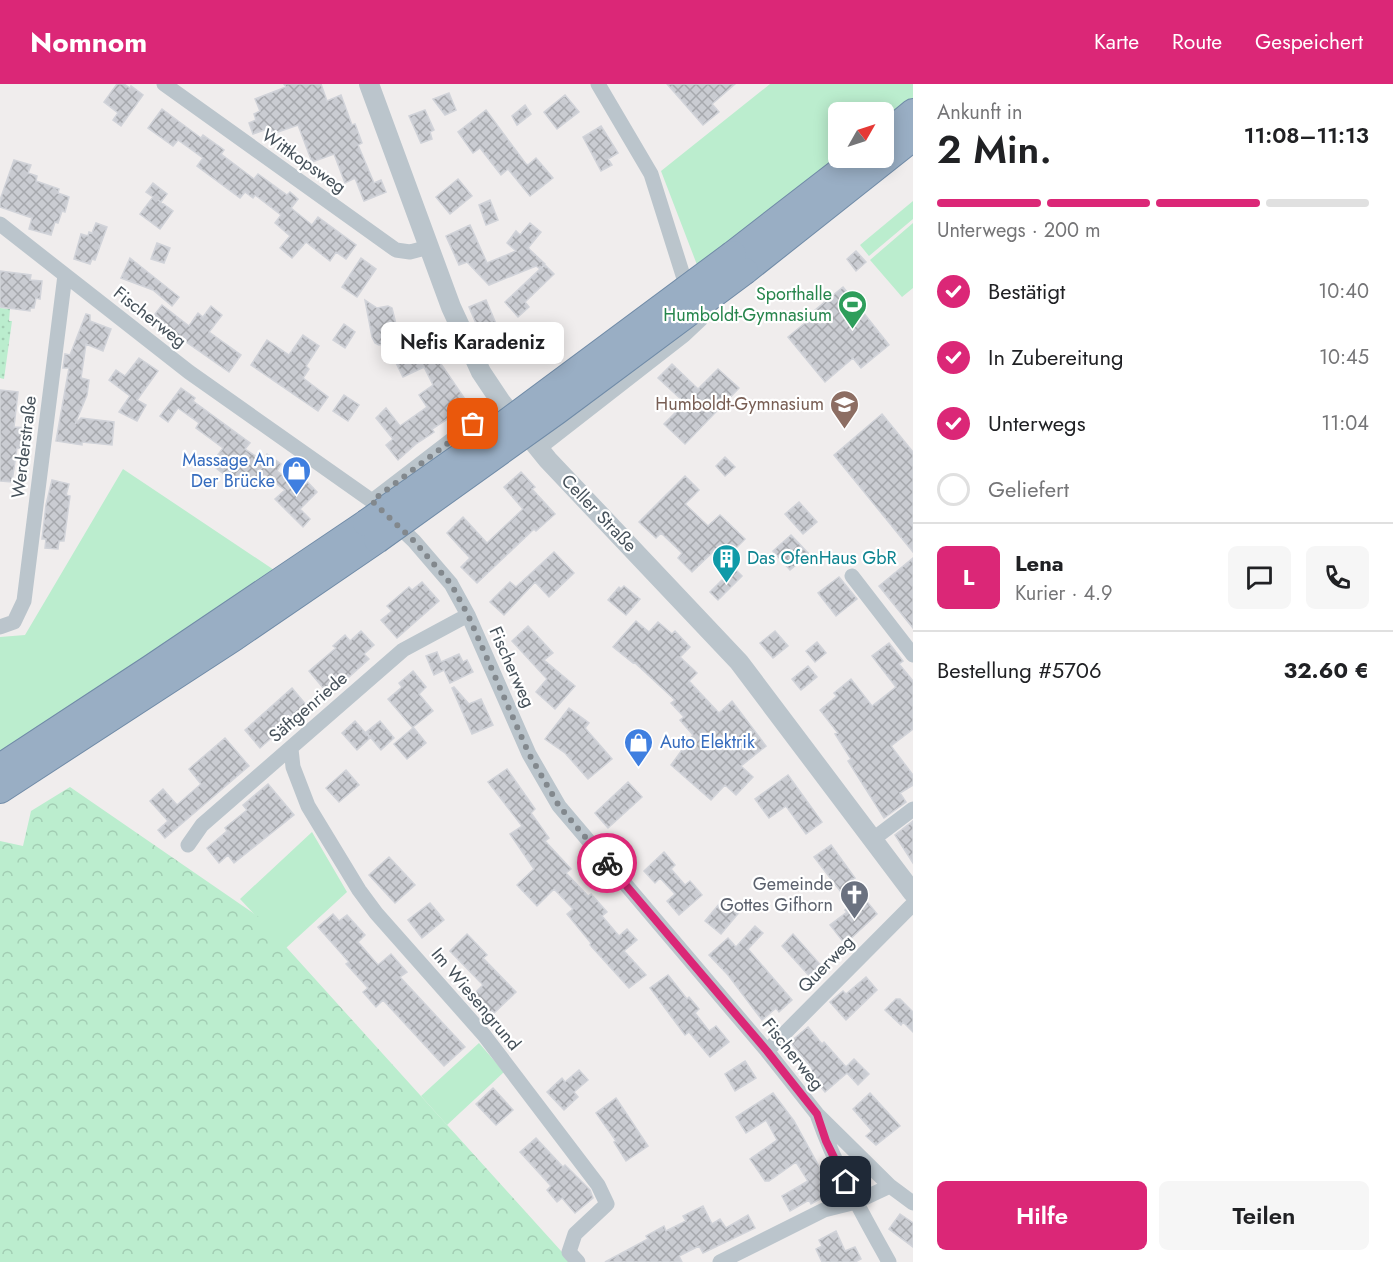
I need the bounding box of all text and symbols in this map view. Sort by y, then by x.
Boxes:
text: Nomnom [30,22,147,63]
text: Karte [1094,27,1139,57]
text: Route [1172,27,1222,57]
text: Gespeichert [1255,27,1363,57]
text: Ankunft in [937,98,1023,127]
north arrow [828,102,894,168]
map controls [828,102,894,168]
text: 11:08–11:13 [1244,119,1369,151]
text: 2 Min. [937,121,1052,178]
street label: Wittkopsweg [257,122,351,200]
text: Unterwegs · 200 m [937,216,1101,245]
icon: check [937,275,970,308]
text: Bestätigt [988,275,1065,307]
text: 10:40 [1318,277,1369,306]
street label: Fischerweg [108,280,192,354]
place label: Sporthalle Humboldt-Gymnasium [663,281,832,328]
sports icon: Sporthalle Humboldt-Gymnasium [837,288,869,330]
callout: Nefis Karadeniz [382,322,564,364]
text: Nefis Karadeniz [400,328,545,357]
icon: check [937,341,970,374]
text: In Zubereitung [988,341,1123,373]
text: 10:45 [1319,343,1369,372]
school or university icon: Humboldt-Gymnasium [829,388,861,430]
place label: Humboldt-Gymnasium [655,391,824,417]
street label: Werderstraße [5,394,43,500]
pin [447,398,498,449]
icon: bag [456,407,489,440]
icon: check [937,407,970,440]
text: Unterwegs [988,407,1086,439]
text: 11:04 [1321,409,1369,438]
place label: Massage An Der Brücke [182,447,275,494]
shop icon: Massage An Der Brücke [280,454,312,496]
street label: Celler Straße [555,468,643,558]
text: Geliefert [988,473,1069,505]
building icon: Das OfenHaus GbR [710,542,742,584]
place label: Das OfenHaus GbR [747,545,897,571]
button: chat [1228,546,1291,609]
button: phone [1306,546,1369,609]
text: Lena [1015,547,1064,579]
text: L [963,561,974,593]
text: Kurier · 4.9 [1015,579,1113,608]
street label: Fischerweg [483,622,541,712]
text: Bestellung #5706 [937,654,1102,686]
text: 32.60 € [1284,654,1369,686]
street label: Säftgenriede [263,665,353,749]
shop icon: Auto Elektrik [623,726,655,768]
place label: Auto Elektrik [660,729,755,755]
courier [577,833,637,893]
icon: bike [591,847,624,880]
place label: Gemeinde Gottes Gifhorn [720,871,833,918]
church icon: Gemeinde Gottes Gifhorn [838,878,870,920]
street label: Querweg [792,929,860,999]
street label: Im Wiesengrund [425,942,527,1056]
street label: Fischerweg [756,1012,830,1096]
pin [820,1156,871,1207]
icon: home [829,1165,862,1198]
button: Hilfe [937,1181,1147,1250]
button: Teilen [1159,1181,1369,1250]

